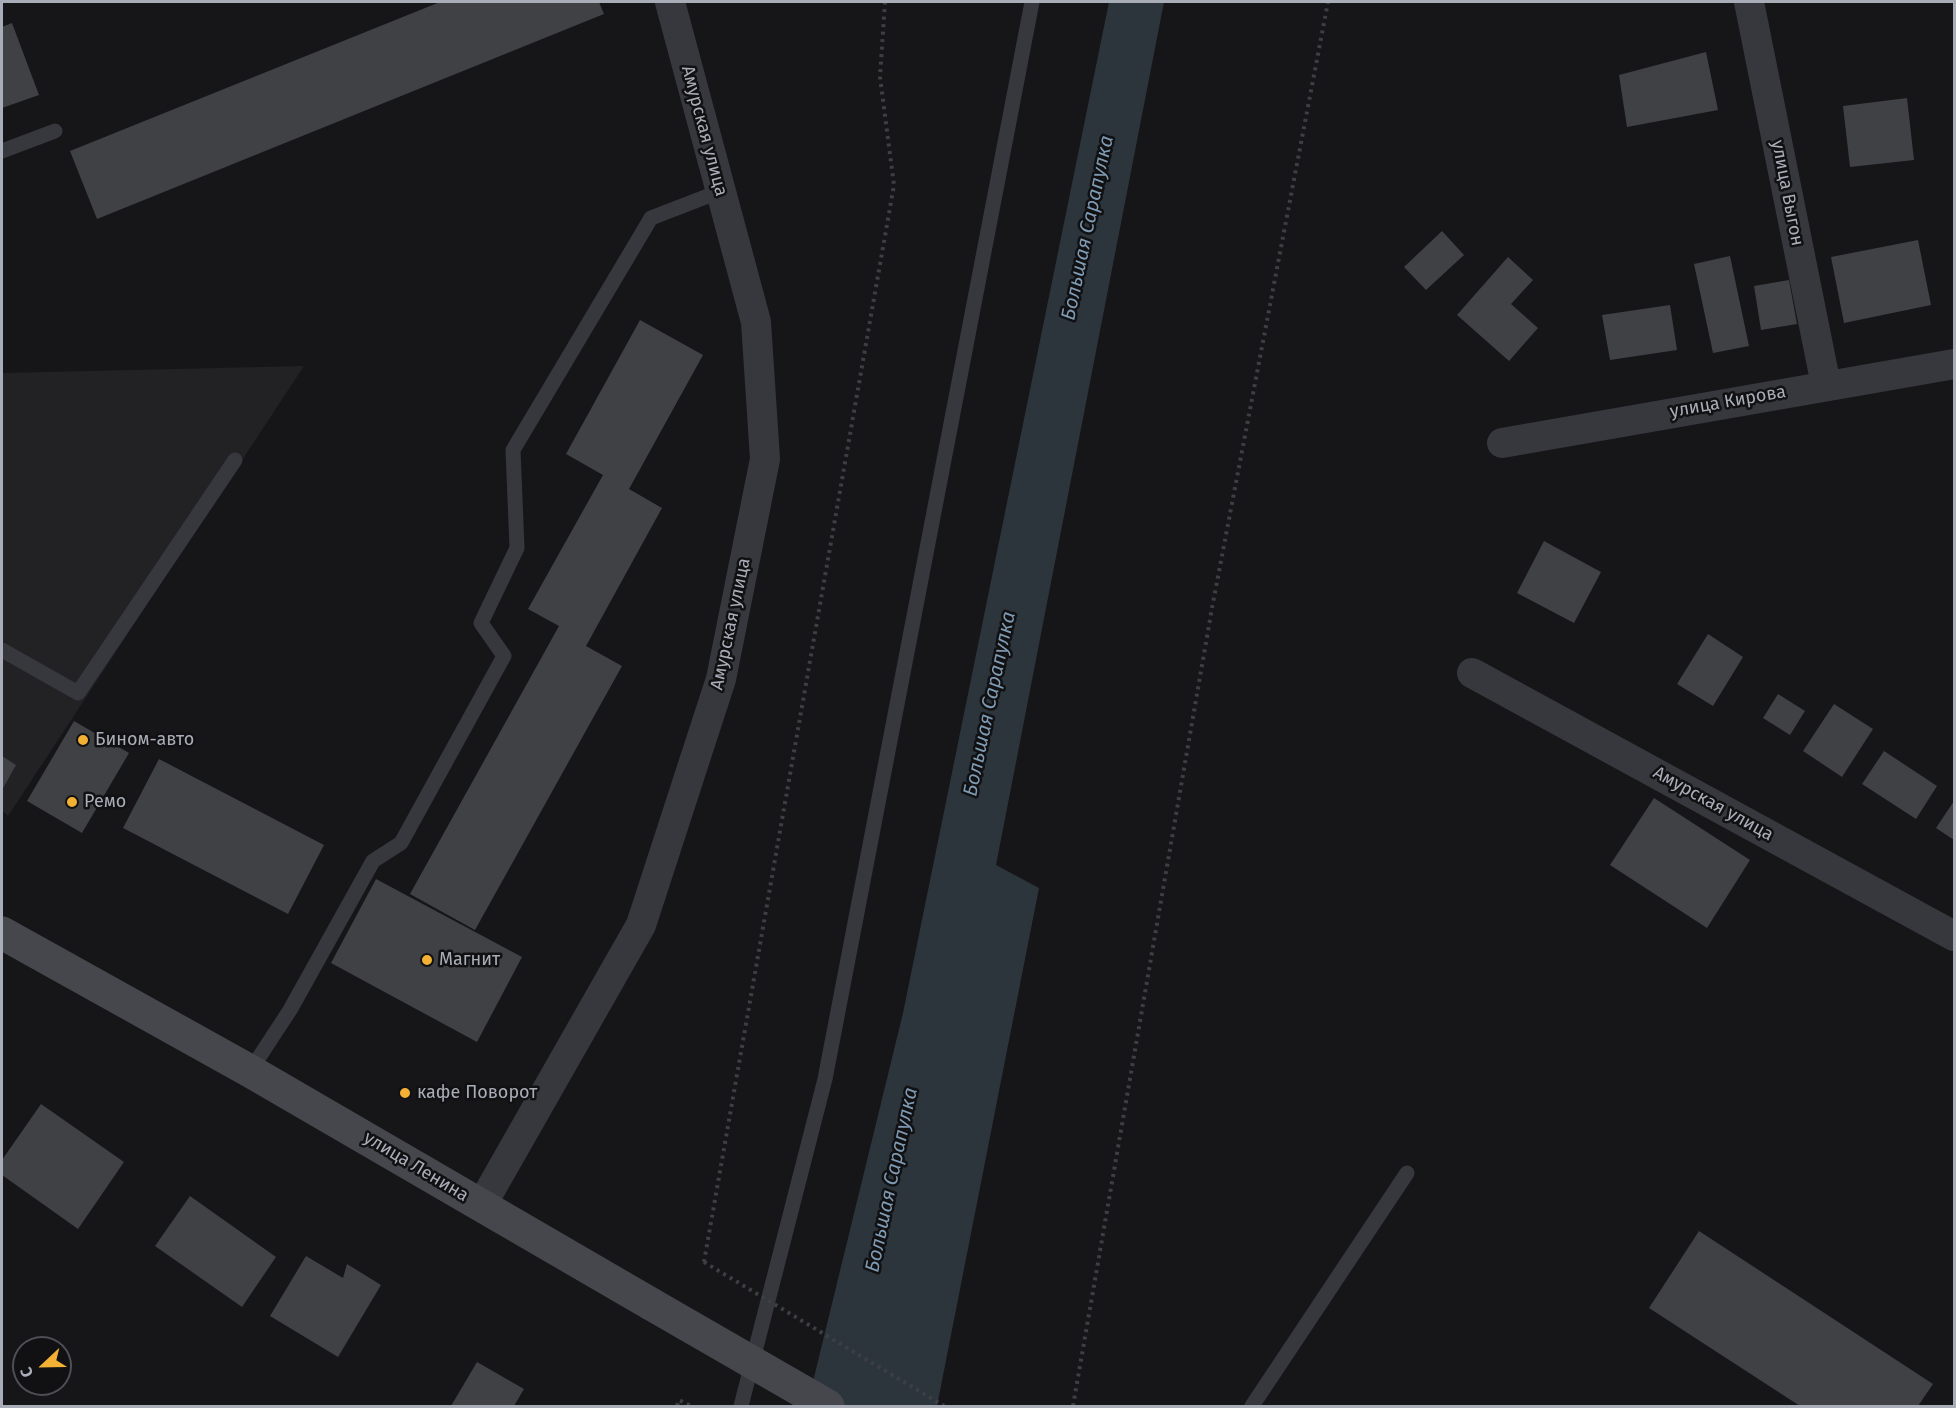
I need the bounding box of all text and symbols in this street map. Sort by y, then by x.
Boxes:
street label: Амурская улица [676,63,732,199]
water label: Большая Сарапулка [1057,133,1119,323]
street label: улица Выгон [1766,138,1808,248]
street label: улица Кирова [1668,381,1788,423]
street label: Амурская улица [706,556,756,692]
water label: Большая Сарапулка [959,609,1021,799]
place label: Бином-авто [95,729,194,751]
marker: Бином-авто [76,733,90,747]
street label: Амурская улица [1649,762,1777,846]
place label: Ремо [84,791,126,813]
marker: Ремо [65,795,79,809]
place label: Магнит [439,949,500,971]
marker: Магнит [420,953,434,967]
place label: кафе Поворот [417,1082,537,1104]
water label: Большая Сарапулка [861,1085,923,1275]
marker: кафе Поворот [398,1086,412,1100]
street label: улица Ленина [360,1127,472,1207]
north arrow [12,1336,72,1396]
text: С [16,1364,37,1380]

